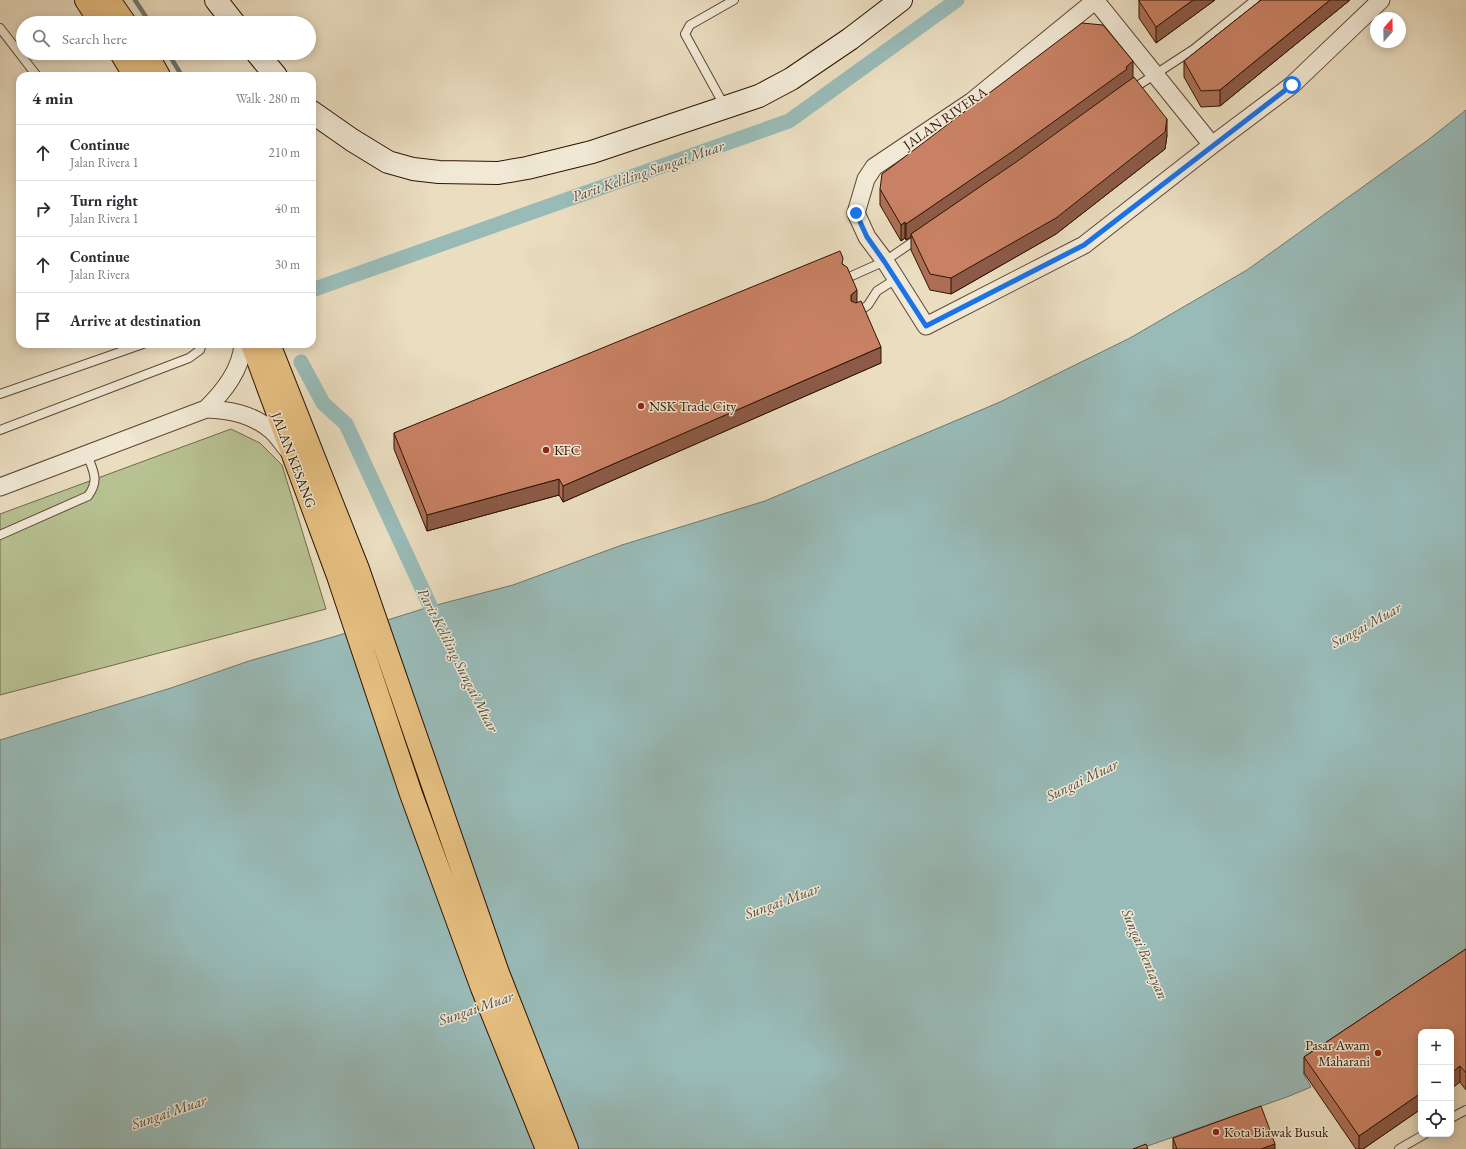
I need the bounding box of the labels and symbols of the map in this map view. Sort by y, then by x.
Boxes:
north arrow [1370,12,1406,48]
route start [1283,76,1301,94]
street label: JALAN RIVERA [899,82,991,154]
water label: Parit Keliling Sungai Muar [569,135,728,205]
route end [847,204,865,222]
place label: NSK Trade City [649,397,737,415]
marker: NSK Trade City [636,401,646,411]
street label: JALAN KESANG [267,409,321,510]
place label: KFC [554,441,581,459]
marker: KFC [541,445,551,455]
water label: Parit Keliling Sungai Muar [414,584,504,736]
water label: Sungai Muar [1326,597,1406,652]
water label: Sungai Muar [1042,753,1122,806]
water label: Sungai Muar [741,878,823,923]
water label: Sungai Bentayan [1117,905,1173,1002]
water label: Sungai Muar [435,985,517,1030]
place label: Pasar Awam Maharani [1305,1036,1371,1070]
marker: Pasar Awam Maharani [1373,1048,1383,1058]
water label: Sungai Muar [128,1089,210,1134]
place label: Kota Biawak Busuk [1224,1123,1329,1141]
marker: Kota Biawak Busuk [1211,1127,1221,1137]

